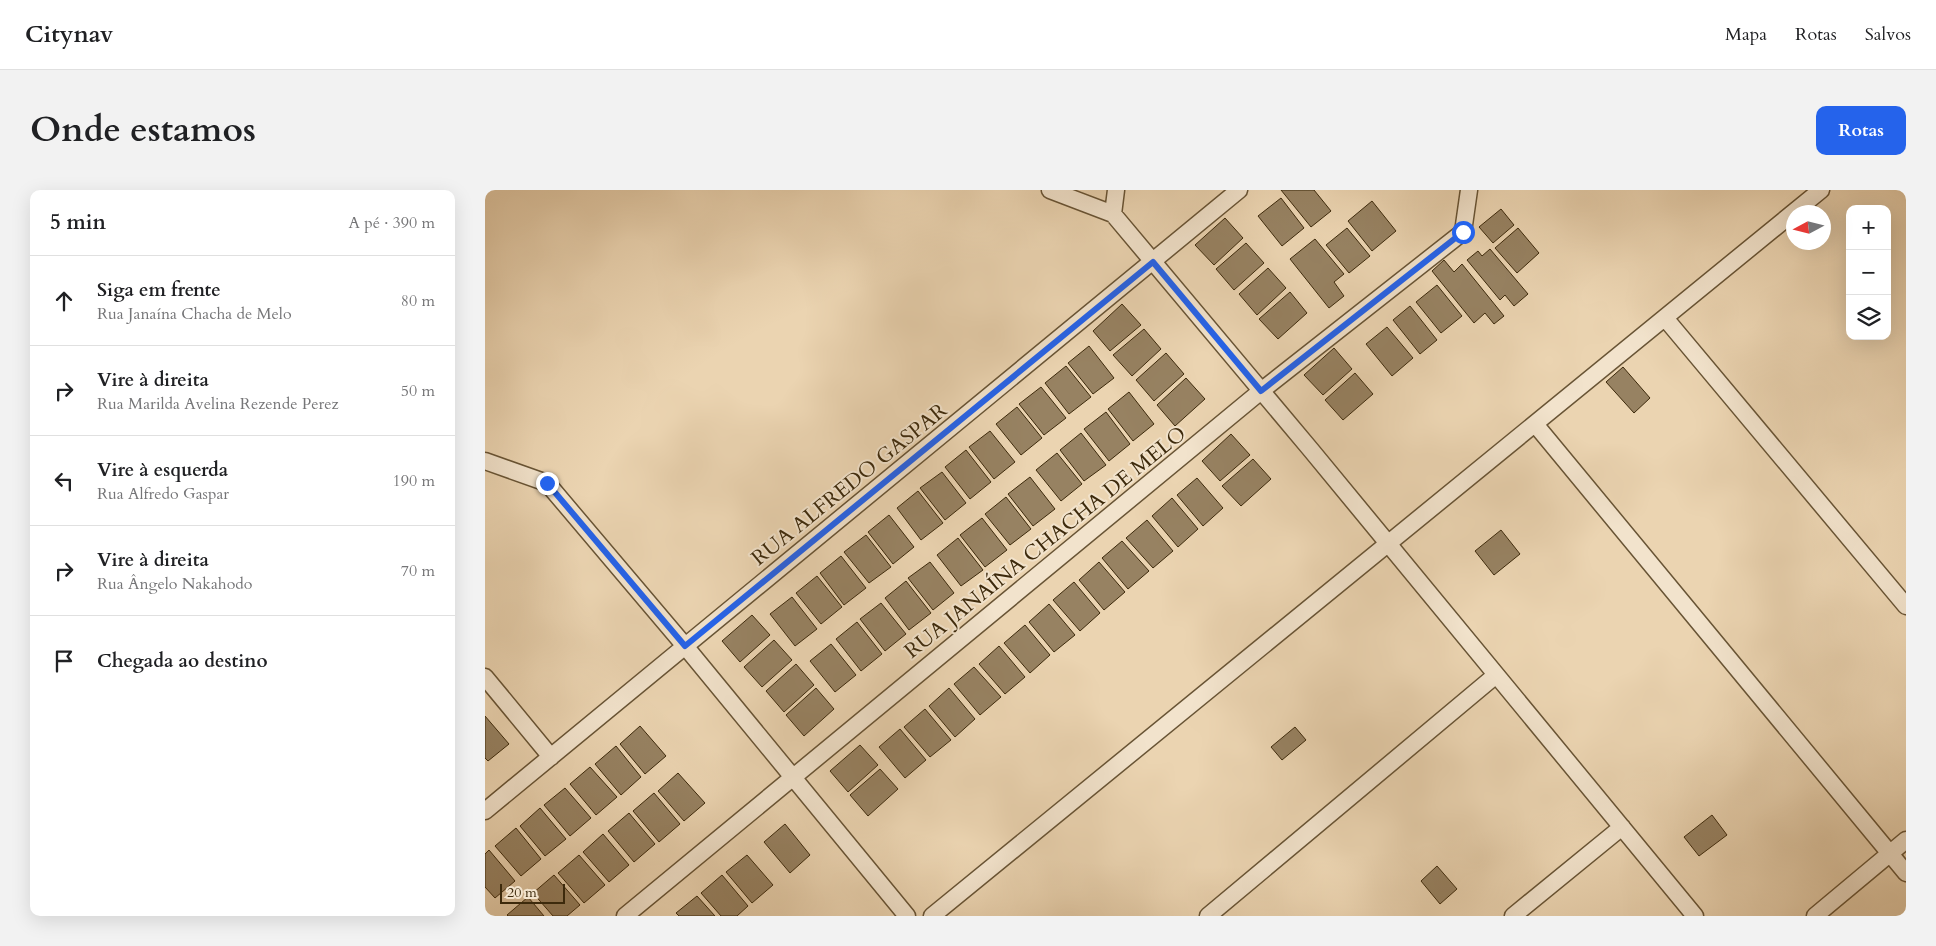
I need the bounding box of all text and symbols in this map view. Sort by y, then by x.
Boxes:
text: Citynav [25,18,113,51]
text: Mapa [1725,22,1767,47]
text: Rotas [1795,22,1837,47]
text: Salvos [1865,22,1911,47]
text: Onde estamos [30,106,256,154]
button: Rotas [1816,106,1906,155]
north arrow [1786,205,1831,250]
map controls [1846,205,1891,340]
button: + [1846,205,1891,250]
text: 5 min [50,208,106,237]
text: A pé · 390 m [348,212,435,234]
route start [1452,221,1475,244]
button: − [1846,250,1891,295]
text: Siga em frente [97,277,221,303]
icon: ahead [50,287,78,315]
text: 80 m [401,290,435,312]
button: layers [1846,295,1891,340]
text: Rua Janaína Chacha de Melo [97,303,292,325]
text: Vire à direita [97,367,209,393]
icon: right [50,377,78,405]
text: 50 m [401,380,435,402]
text: Rua Marilda Avelina Rezende Perez [97,393,339,415]
street label: RUA ALFREDO GASPAR [745,396,954,573]
street label: RUA JANAÍNA CHACHA DE MELO [898,419,1192,665]
text: Vire à esquerda [97,457,228,483]
icon: left [50,467,78,495]
text: 190 m [393,470,435,492]
route end [536,472,559,495]
text: Rua Alfredo Gaspar [97,483,229,505]
text: Vire à direita [97,547,209,573]
icon: right [50,557,78,585]
text: 70 m [401,560,435,582]
text: Rua Ângelo Nakahodo [97,573,252,595]
icon: arrive [50,647,78,675]
text: Chegada ao destino [97,648,268,674]
scale bar [500,881,565,904]
text: 20 m [507,883,537,902]

